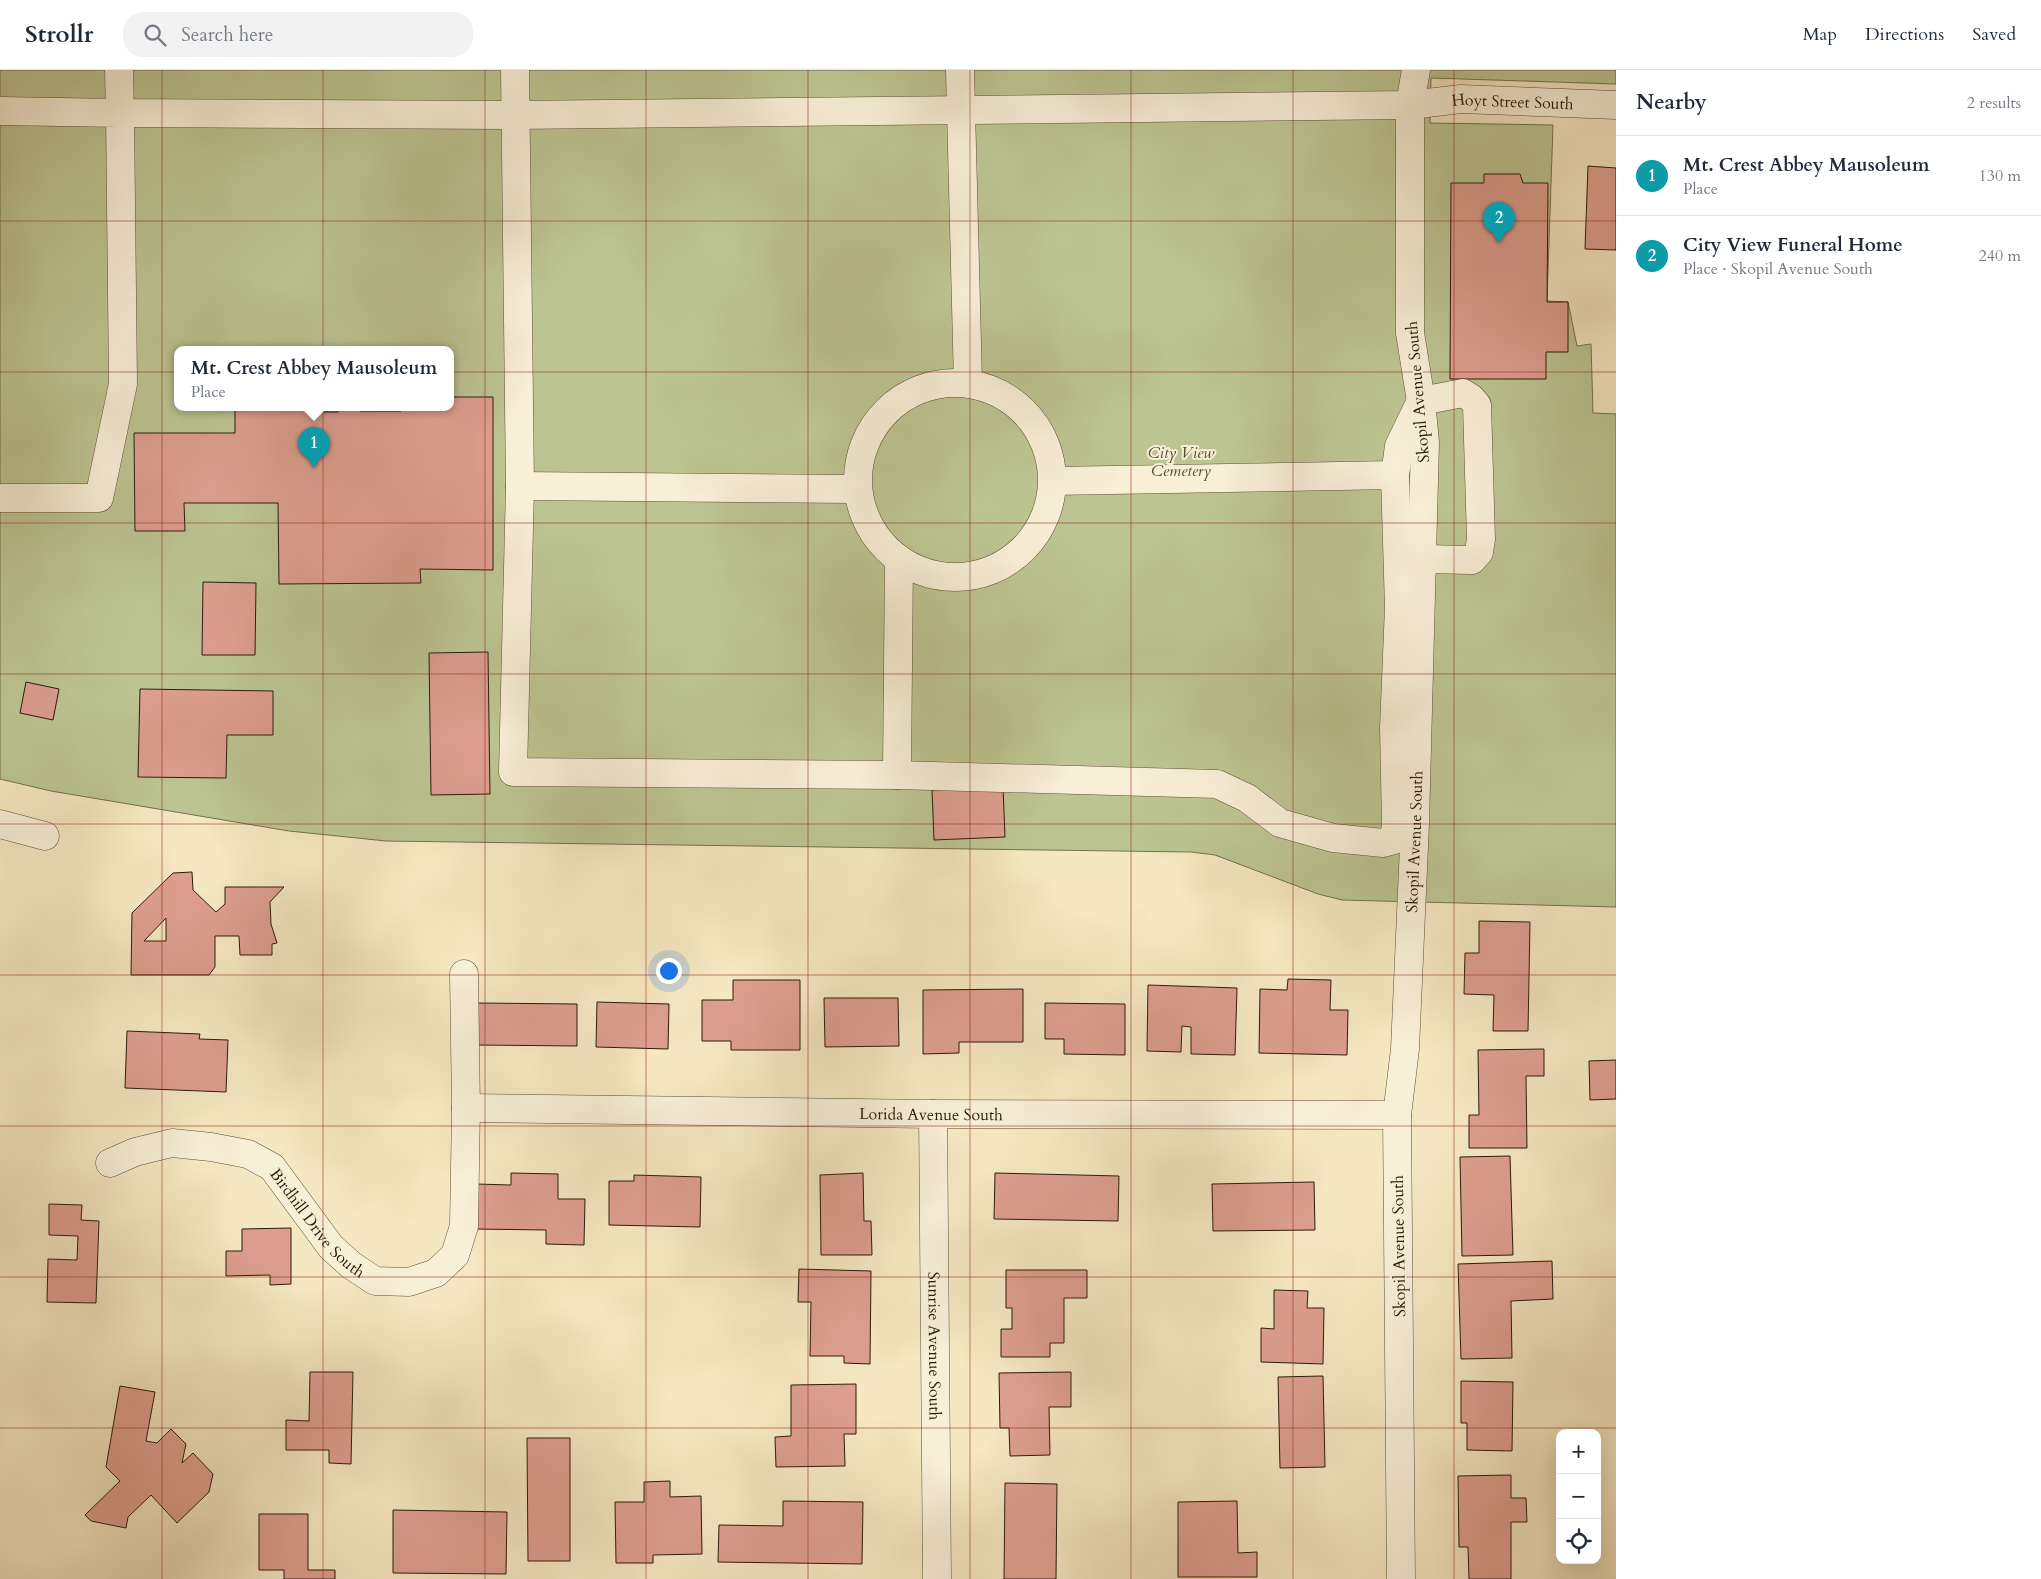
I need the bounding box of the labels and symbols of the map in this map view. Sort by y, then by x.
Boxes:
street label: Hoyt Street South [1450,89,1574,115]
pin: 2 [1483,202,1515,243]
street label: Skopil Avenue South [1401,320,1435,464]
pin: 1 [298,427,330,468]
park label: City View Cemetery [1148,442,1215,482]
street label: Skopil Avenue South [1401,770,1428,913]
your location [656,958,682,984]
street label: Lorida Avenue South [859,1103,1003,1126]
street label: Birdhill Drive South [264,1164,369,1283]
street label: Skopil Avenue South [1387,1175,1411,1317]
street label: Sunrise Avenue South [922,1272,946,1421]

